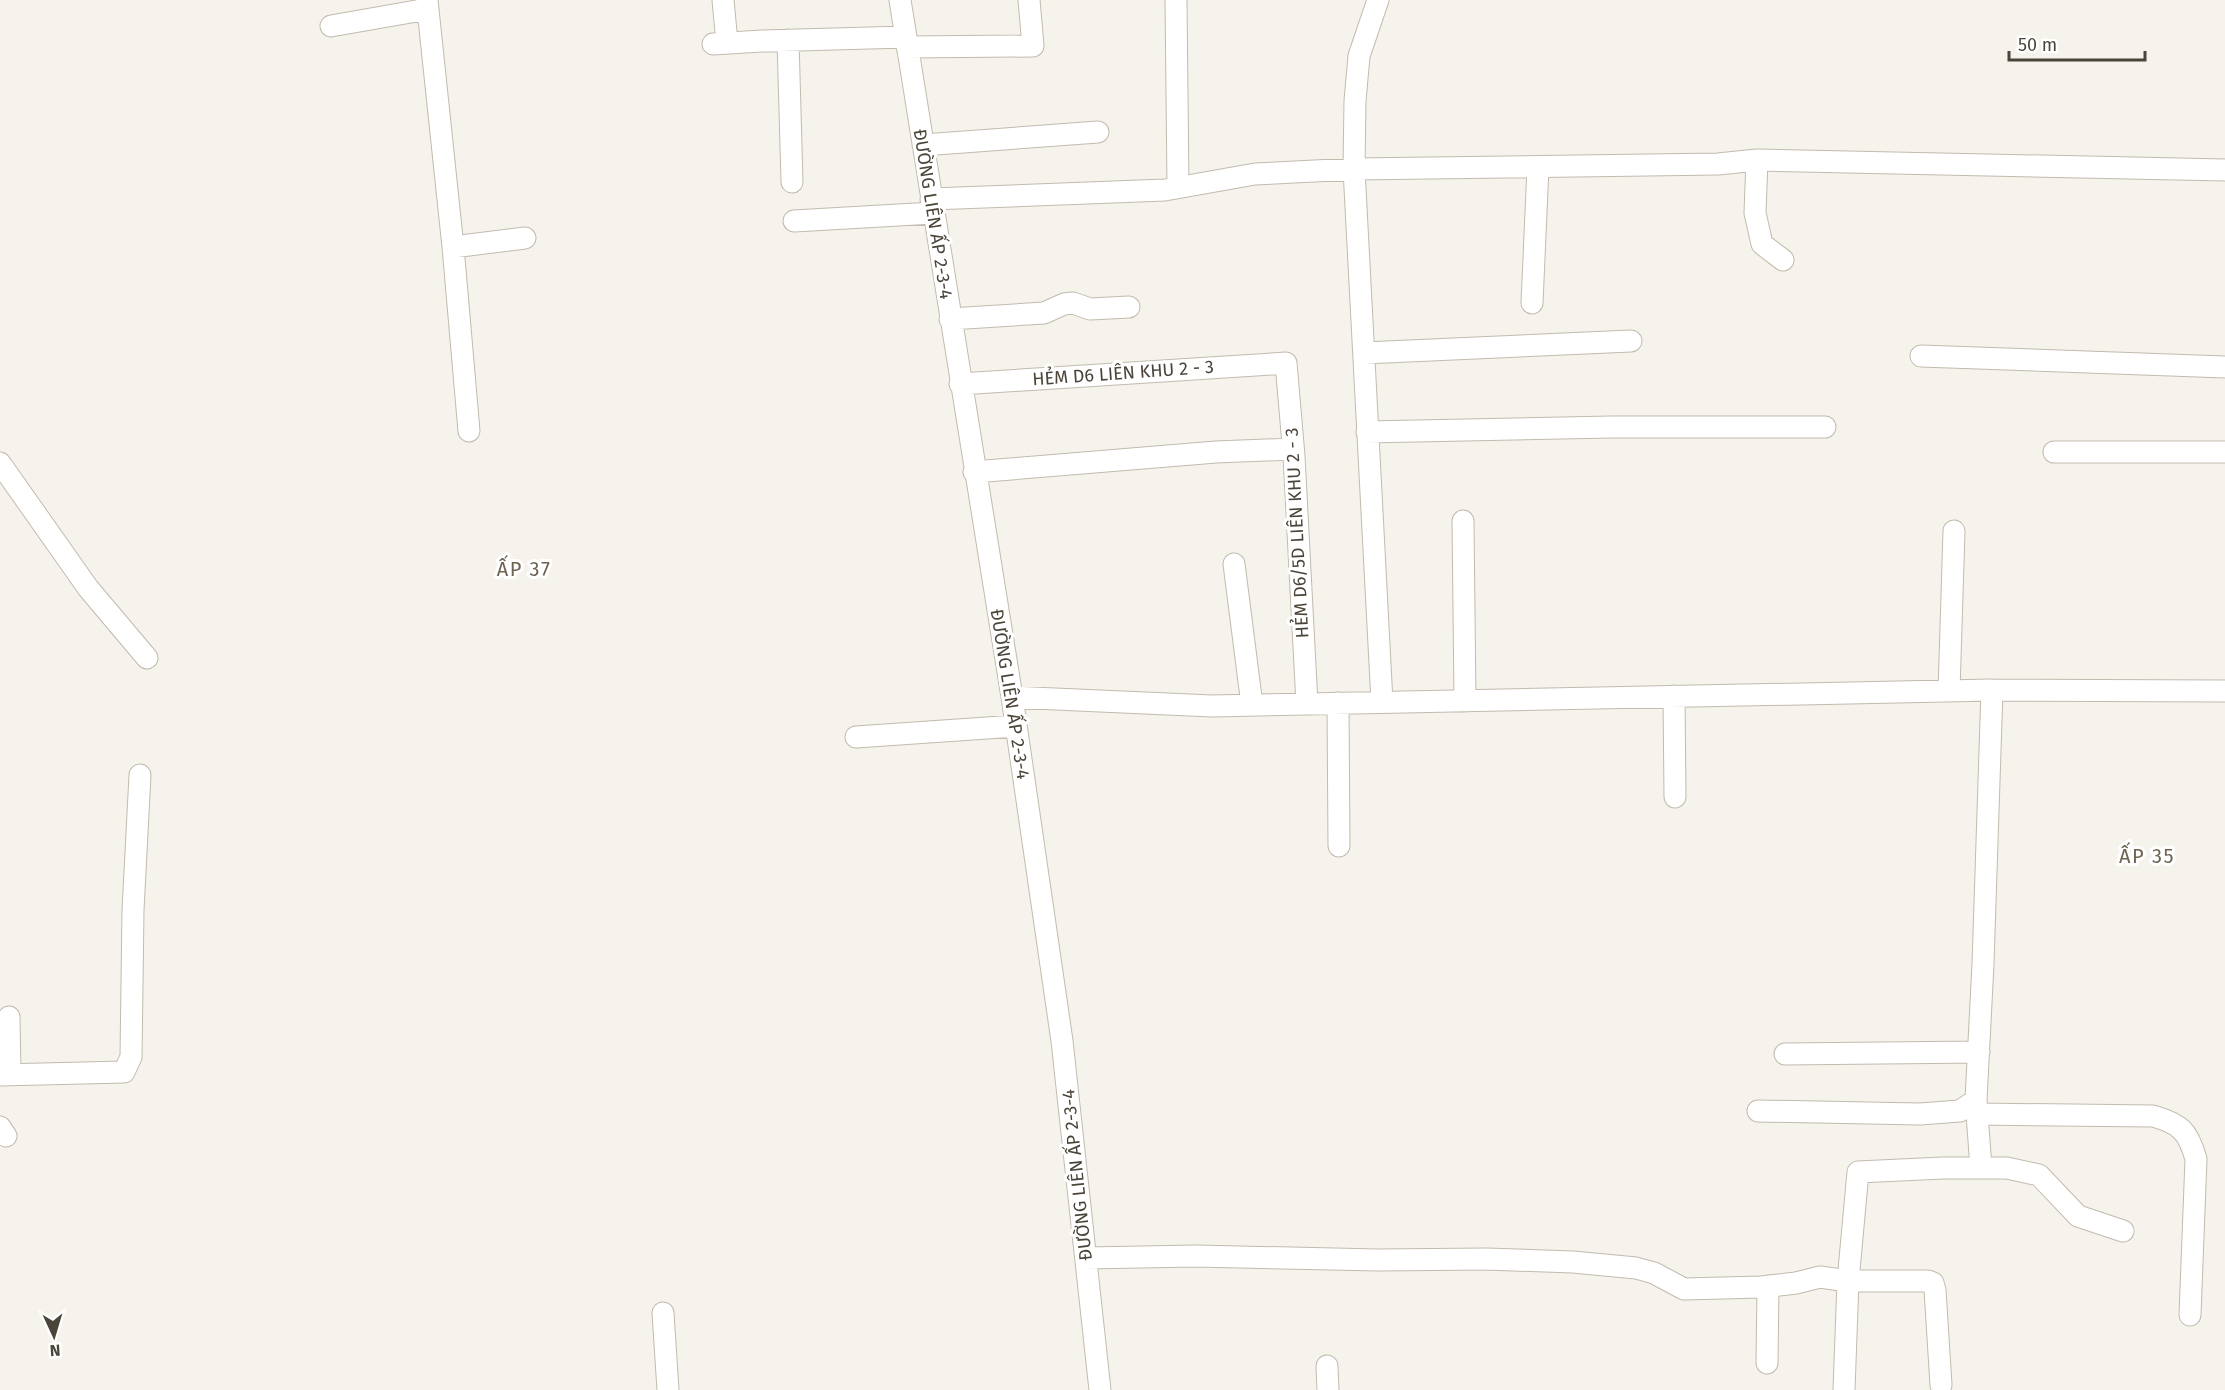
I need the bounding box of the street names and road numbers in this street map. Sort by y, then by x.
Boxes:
street label: ĐƯỜNG LIÊN ẤP 2-3-4 [909,127,959,301]
street label: HẺM D6 LIÊN KHU 2 - 3 [1031,355,1214,390]
street label: HẺM D6/5D LIÊN KHU 2 - 3 [1279,427,1314,639]
street label: ĐƯỜNG LIÊN ẤP 2-3-4 [986,607,1036,781]
street label: ĐƯỜNG LIÊN ẤP 2-3-4 [1055,1088,1097,1262]

